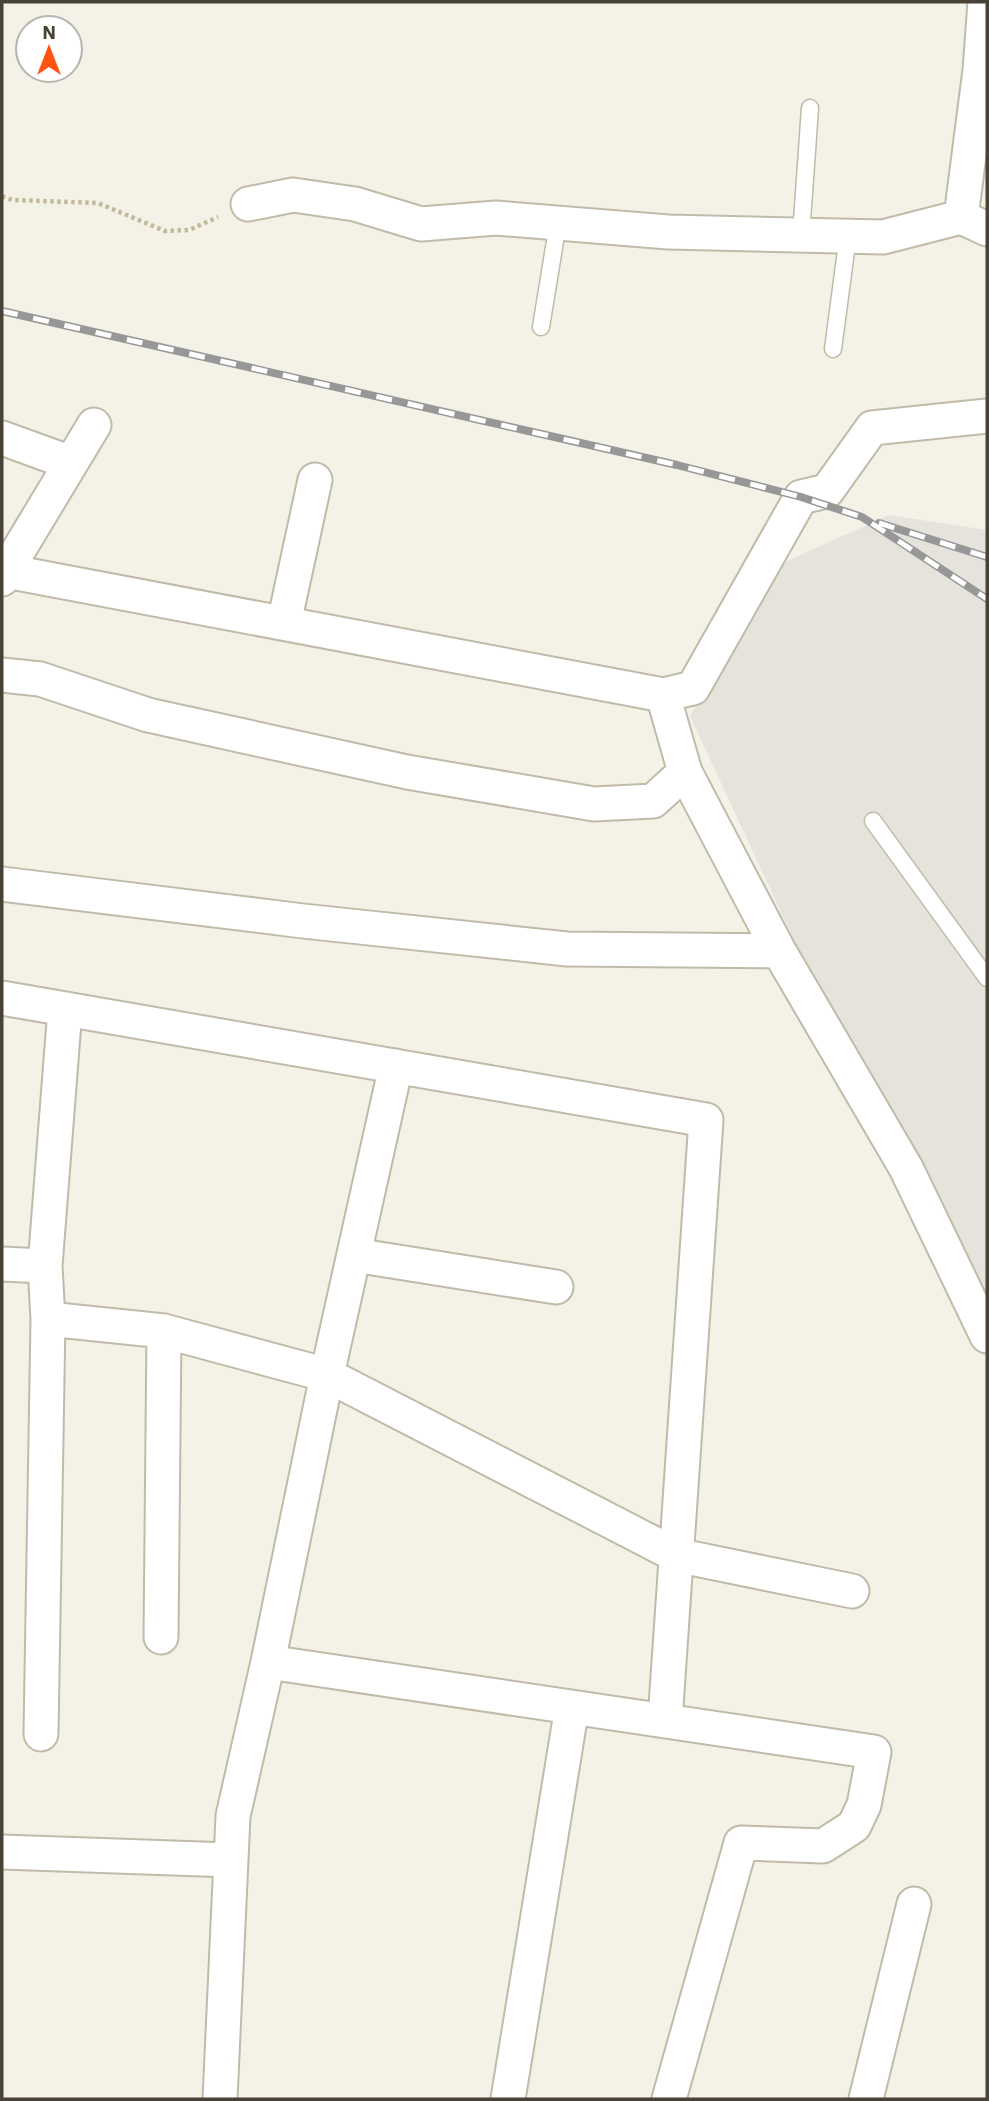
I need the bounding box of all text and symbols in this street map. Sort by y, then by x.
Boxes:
north arrow [14,14,84,84]
text: N [42,20,56,44]

